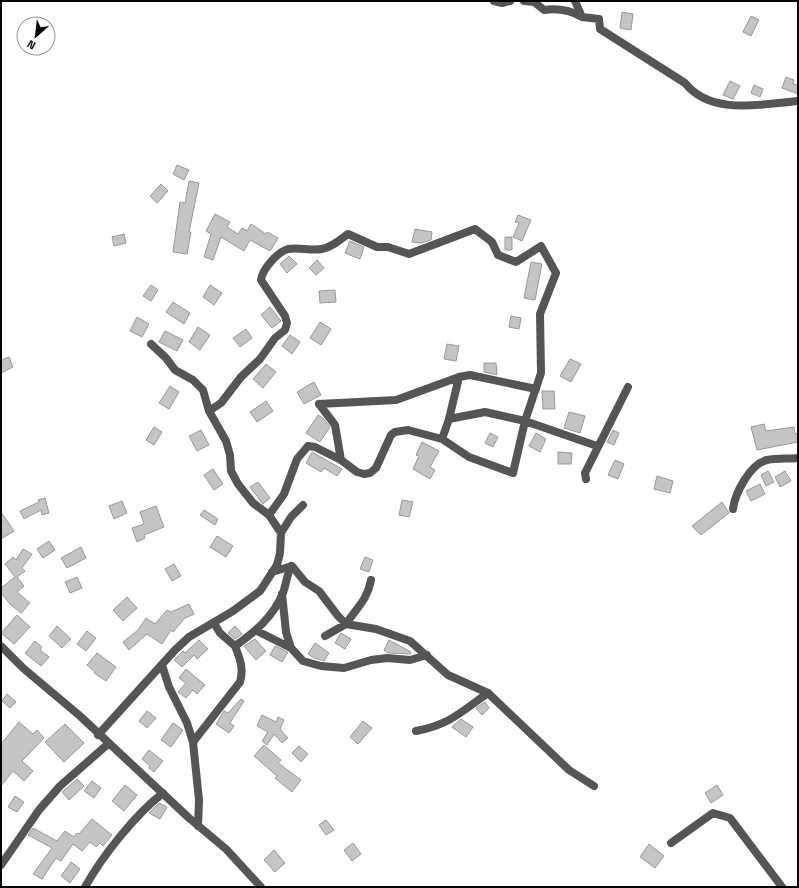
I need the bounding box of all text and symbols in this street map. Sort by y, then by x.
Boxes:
north arrow [16,16,56,56]
text: N [25,37,38,53]

